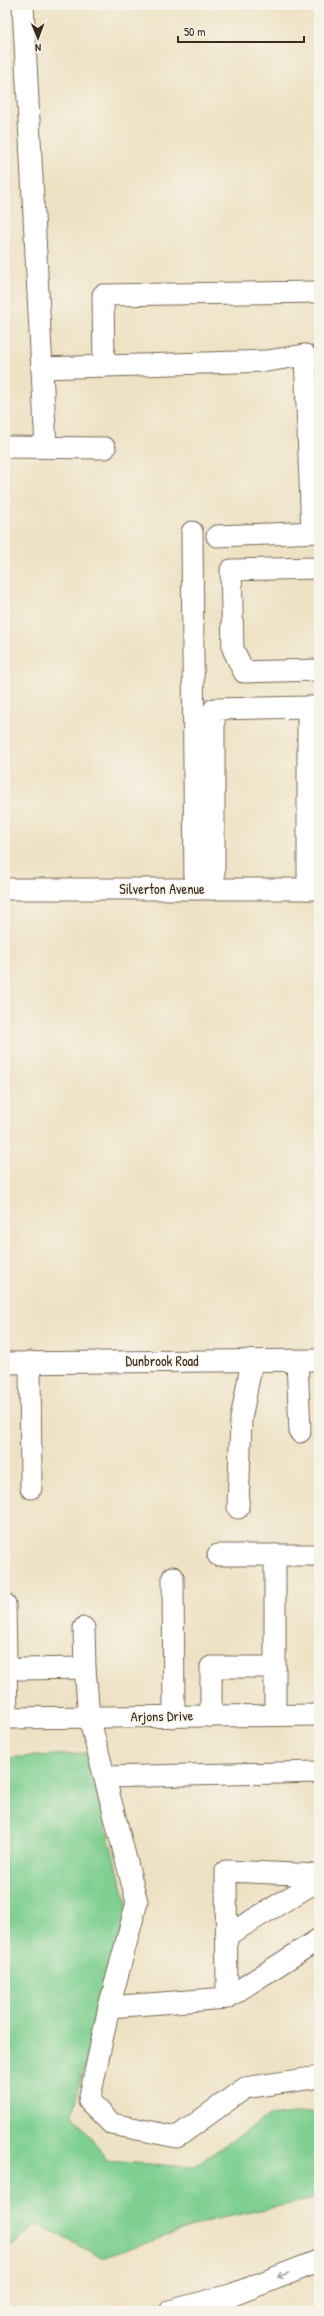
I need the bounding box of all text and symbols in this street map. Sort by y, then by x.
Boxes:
north arrow [18,18,58,58]
scale bar [178,18,304,44]
text: 50 m [184,23,205,40]
text: N [35,41,41,55]
street label: Silverton Avenue [119,879,205,898]
street label: Dunbrook Road [126,1351,199,1370]
street label: Arjons Drive [131,1705,194,1727]
one-way arrow [277,2272,289,2279]

